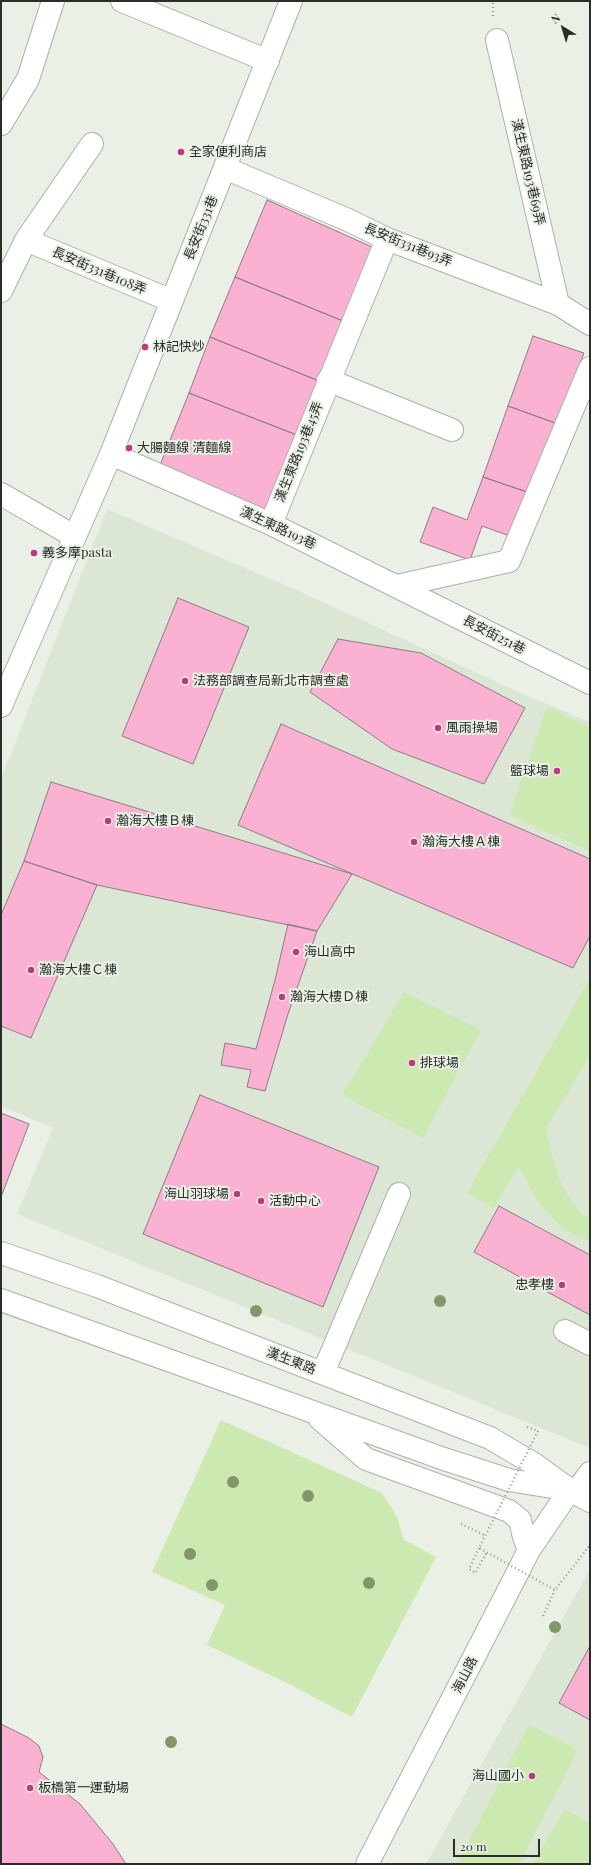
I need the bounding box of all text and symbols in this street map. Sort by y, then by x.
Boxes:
north arrow [543,8,583,48]
text: N [548,10,563,27]
street label: 漢生東路193巷69弄 [508,117,548,227]
place label: 全家便利商店 [189,144,267,160]
marker: 全家便利商店 [176,147,186,157]
street label: 長安街331巷 [181,193,221,263]
street label: 長安街331巷93弄 [361,220,455,270]
street label: 長安街331巷108弄 [50,244,148,298]
place label: 林記快炒 [153,339,205,355]
marker: 林記快炒 [140,342,150,352]
street label: 漢生東路193巷45弄 [272,399,326,505]
place label: 大腸麵線 清麵線 [137,440,231,456]
marker: 大腸麵線 清麵線 [124,443,134,453]
street label: 漢生東路193巷 [237,504,319,552]
place label: 義多摩pasta [42,545,112,561]
marker: 義多摩pasta [29,548,39,558]
street label: 長安街251巷 [460,613,528,657]
place label: 法務部調查局新北市調查處 [193,673,349,689]
marker: 法務部調查局新北市調查處 [180,676,190,686]
place label: 風雨操場 [446,720,498,736]
marker: 風雨操場 [433,723,443,733]
place label: 籃球場 [510,763,549,779]
marker: 籃球場 [552,766,562,776]
place label: 瀚海大樓Ｂ棟 [116,813,194,829]
marker: 瀚海大樓Ｂ棟 [103,816,113,826]
place label: 瀚海大樓Ａ棟 [422,834,500,850]
marker: 瀚海大樓Ａ棟 [409,837,419,847]
place label: 海山高中 [304,944,356,960]
marker: 海山高中 [291,947,301,957]
place label: 瀚海大樓Ｃ棟 [39,962,117,978]
marker: 瀚海大樓Ｃ棟 [26,965,36,975]
place label: 瀚海大樓Ｄ棟 [290,989,368,1005]
marker: 瀚海大樓Ｄ棟 [277,992,287,1002]
place label: 排球場 [420,1055,459,1071]
marker: 排球場 [407,1058,417,1068]
place label: 海山羽球場 [164,1186,229,1202]
marker: 海山羽球場 [232,1189,242,1199]
place label: 活動中心 [269,1193,321,1209]
marker: 活動中心 [256,1196,266,1206]
place label: 忠孝樓 [515,1277,554,1293]
marker: 忠孝樓 [557,1280,567,1290]
street label: 漢生東路 [264,1344,318,1378]
street label: 海山路 [449,1654,481,1696]
place label: 海山國小 [472,1768,524,1784]
marker: 海山國小 [527,1771,537,1781]
place label: 板橋第一運動場 [38,1780,129,1796]
marker: 板橋第一運動場 [25,1783,35,1793]
scale bar [455,1831,542,1857]
text: 20 m [460,1838,487,1854]

